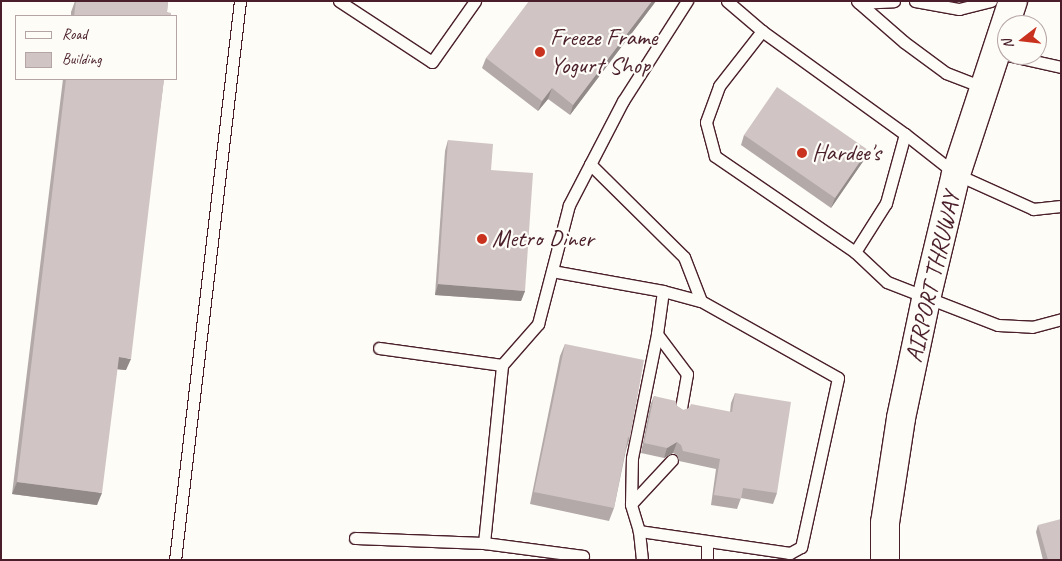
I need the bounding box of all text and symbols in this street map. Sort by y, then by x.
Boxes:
legend [15,15,178,80]
north arrow [997,15,1047,65]
place label: Freeze Frame Yogurt Shop [550,24,658,80]
text: Road [62,25,87,44]
text: N [999,37,1017,51]
marker: Freeze Frame Yogurt Shop [534,46,546,58]
text: Building [62,50,101,69]
place label: Hardee's [812,139,881,167]
marker: Hardee's [796,147,808,159]
street label: AIRPORT THRUWAY [899,189,967,365]
place label: Metro Diner [492,225,594,253]
marker: Metro Diner [476,233,488,245]

